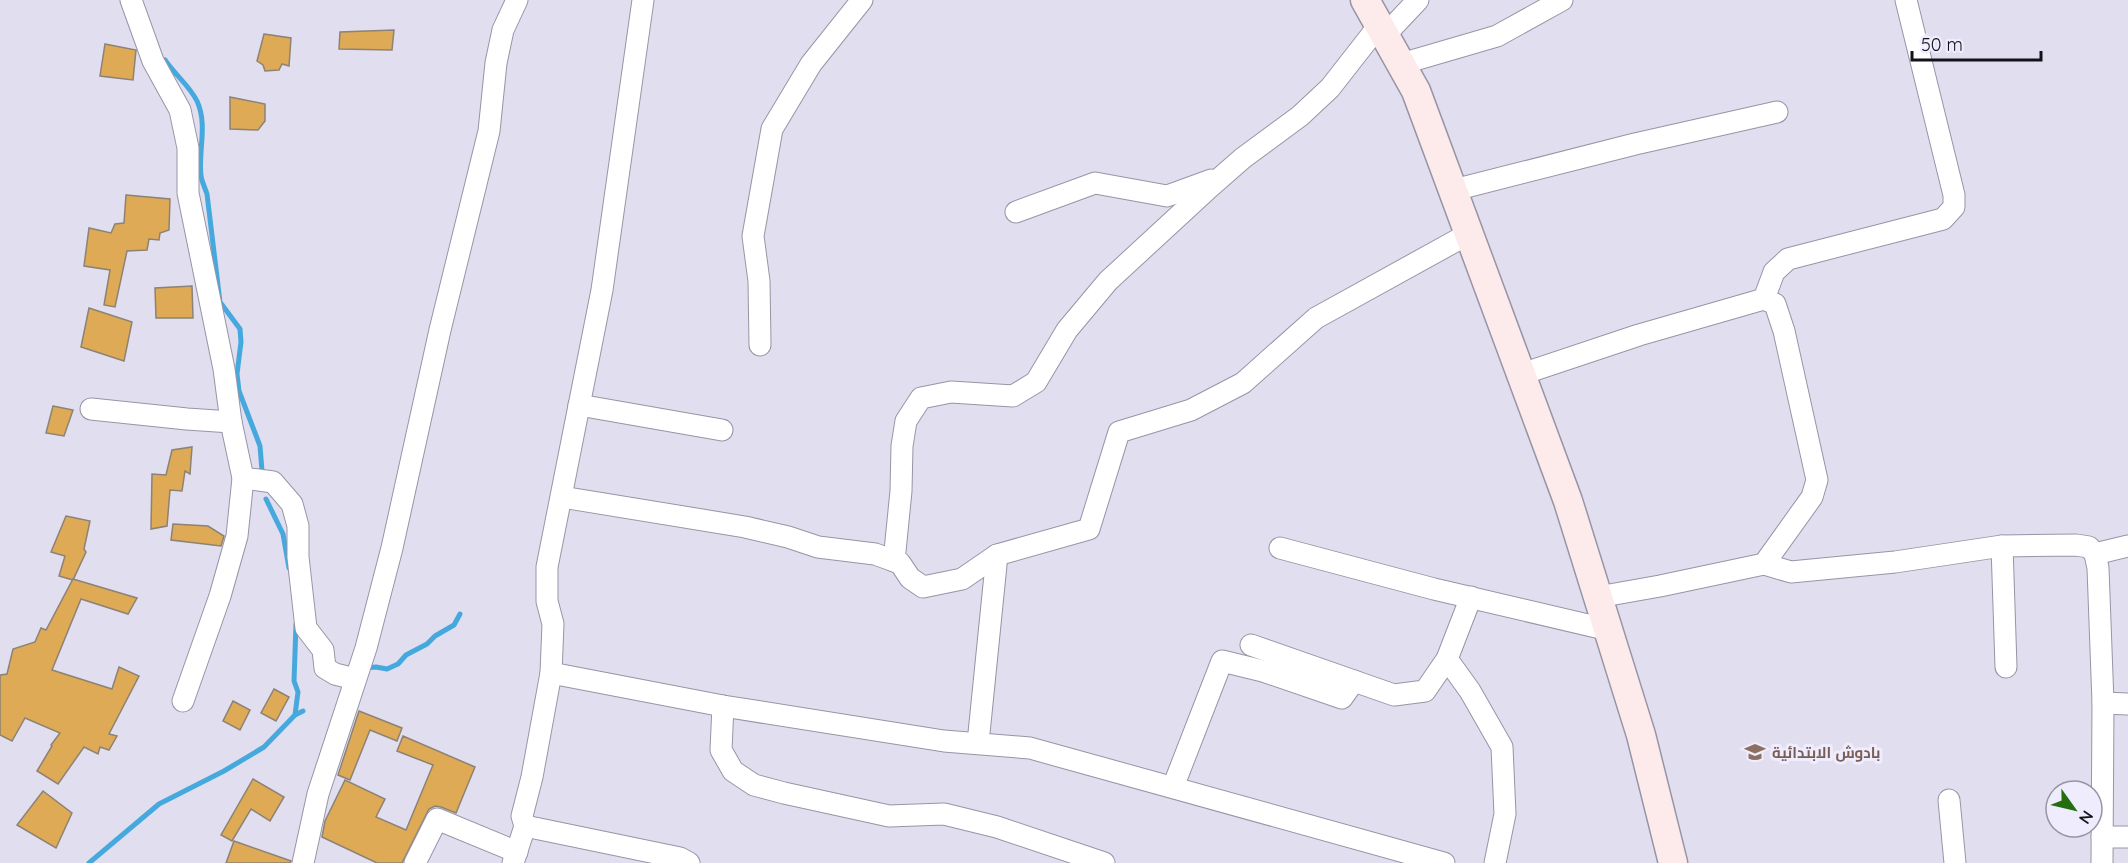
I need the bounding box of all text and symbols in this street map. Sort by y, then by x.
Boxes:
scale bar [1912,24,2041,62]
text: 50 m [1921,33,1963,56]
school or university icon: بادوش الابتدائية [1743,740,1767,764]
place label: بادوش الابتدائية [1772,743,1881,762]
north arrow [2044,779,2104,839]
text: N [2075,807,2098,828]

